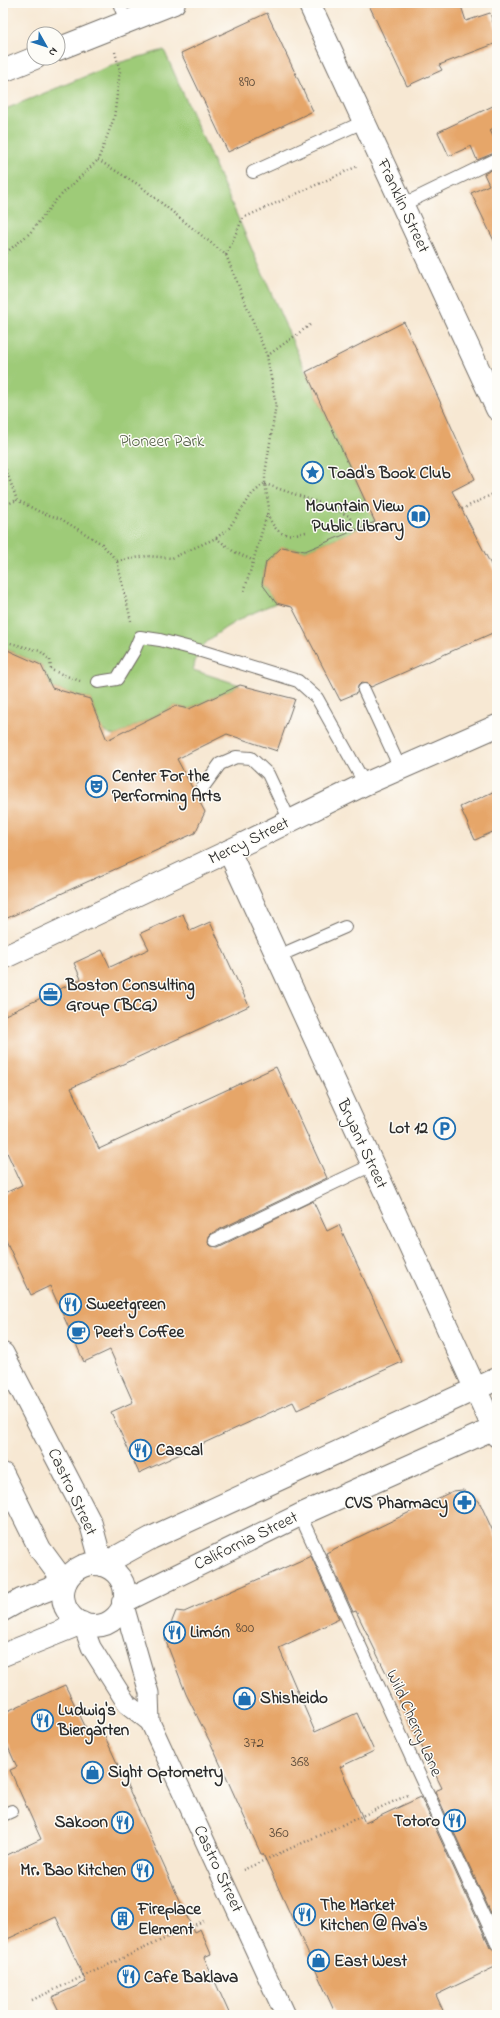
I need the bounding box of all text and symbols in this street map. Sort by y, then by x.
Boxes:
north arrow [26,26,66,66]
text: N [44,44,62,60]
house number: 890 [239,71,256,93]
street label: Franklin Street [370,154,436,257]
park label: Pioneer Park [120,429,205,454]
place icon: Toad's Book Club [299,460,325,486]
place label: Toad's Book Club [328,461,450,486]
place label: Mountain View Public Library [306,494,405,541]
library icon: Mountain View Public Library [406,503,432,529]
place label: Center For the Performing Arts [112,764,222,811]
theatre icon: Center For the Performing Arts [84,773,110,799]
street label: Mercy Street [204,811,294,872]
place label: Boston Consulting Group (BCG) [65,973,195,1018]
office icon: Boston Consulting Group (BCG) [38,982,64,1008]
street label: Bryant Street [329,1094,394,1194]
parking icon: Lot 12 [431,1115,457,1141]
place label: Lot 12 [389,1116,429,1141]
restaurant icon: Sweetgreen [58,1291,84,1317]
place label: Sweetgreen [86,1292,166,1319]
cafe icon: Peet's Coffee [65,1319,91,1345]
place label: Peet's Coffee [94,1320,185,1345]
restaurant icon: Cascal [128,1437,154,1463]
place label: Cascal [156,1438,203,1463]
street label: Castro Street [41,1444,103,1540]
pharmacy icon: CVS Pharmacy [451,1490,477,1516]
place label: CVS Pharmacy [345,1491,449,1518]
street label: California Street [190,1505,303,1577]
house number: 800 [236,1617,255,1639]
restaurant icon: Limón [161,1619,187,1645]
place label: Limón [190,1620,230,1645]
street label: Wild Cherry Lane [378,1666,449,1781]
shop icon: Shisheido [232,1685,258,1711]
place label: Shisheido [260,1686,328,1711]
place label: Ludwig's Biergarten [57,1698,130,1745]
restaurant icon: Ludwig's Biergarten [30,1707,56,1733]
house number: 372 [244,1732,264,1754]
house number: 368 [291,1751,310,1773]
shop icon: Sight Optometry [80,1759,106,1785]
place label: Sight Optometry [108,1760,224,1787]
restaurant icon: Totoro [442,1808,468,1834]
restaurant icon: Sakoon [110,1809,136,1835]
place label: Totoro [393,1809,440,1834]
place label: Sakoon [54,1810,109,1835]
street label: Castro Street [187,1821,249,1917]
house number: 360 [269,1822,289,1844]
restaurant icon: Mr. Bao Kitchen [129,1857,155,1883]
place label: Mr. Bao Kitchen [20,1858,127,1883]
place label: The Market Kitchen @ Ava's [320,1893,428,1938]
place label: Fireplace Element [137,1897,202,1942]
restaurant icon: The Market Kitchen @ Ava's [292,1902,318,1928]
building icon: Fireplace Element [109,1906,135,1932]
shop icon: East West [305,1948,331,1974]
place label: East West [334,1949,408,1974]
restaurant icon: Cafe Baklava [115,1964,141,1990]
place label: Cafe Baklava [144,1965,238,1990]

